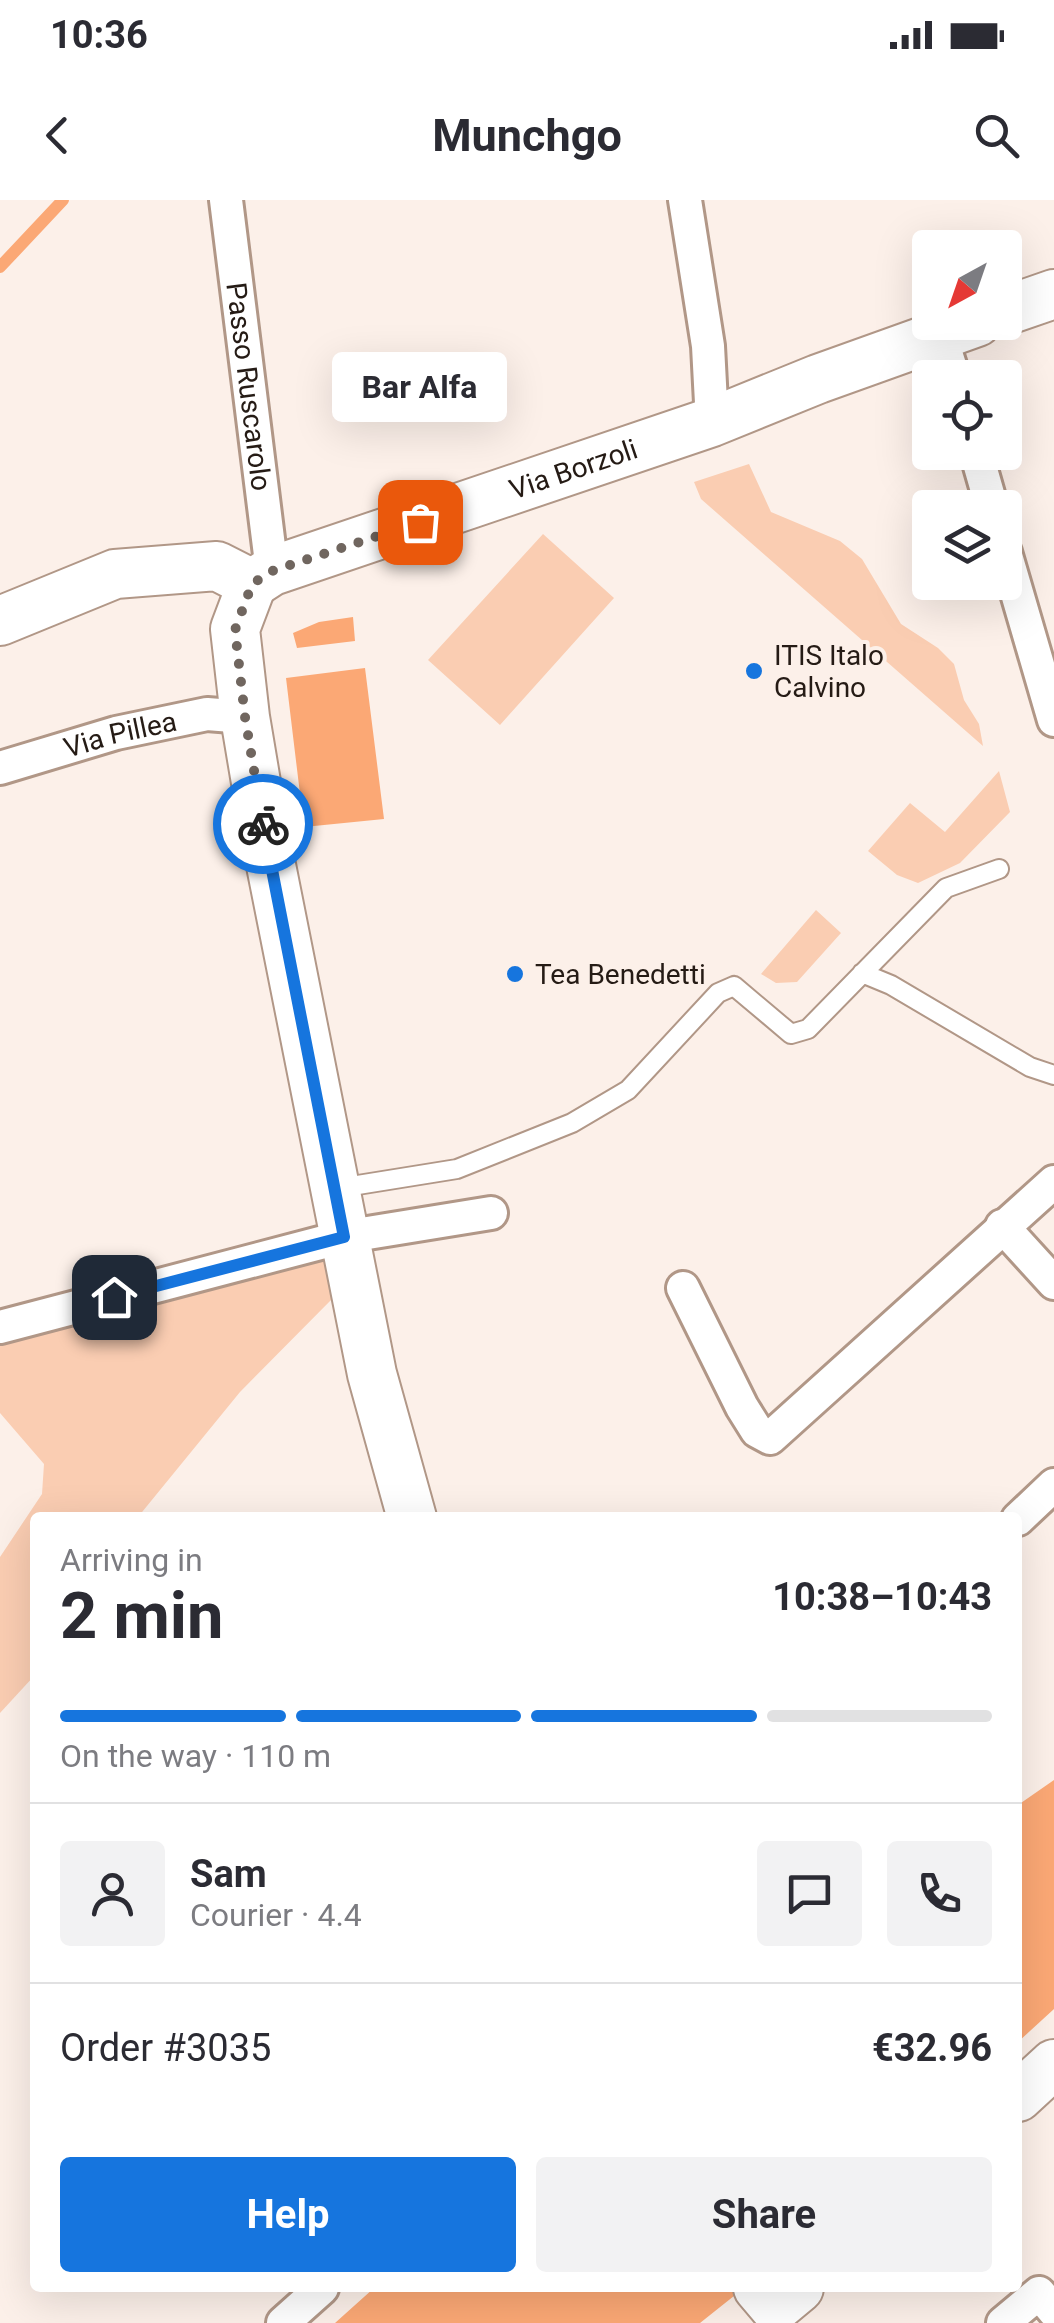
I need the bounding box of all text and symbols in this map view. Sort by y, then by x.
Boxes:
text: 10:36 [50,13,148,57]
icon: back [30,108,85,163]
icon: search [969,108,1024,163]
text: Munchgo [432,109,622,162]
north arrow [912,230,1022,340]
map controls [912,230,1022,600]
street label: Passo Ruscarolo [219,281,278,493]
callout: Bar Alfa [332,352,508,422]
button: locate [912,360,1022,470]
text: Bar Alfa [362,368,477,406]
street label: Via Borzoli [505,432,642,506]
pin [378,480,463,565]
button: layers [912,490,1022,600]
icon: bag [393,495,448,550]
place label: ITIS Italo Calvino [774,639,884,704]
marker: ITIS Italo Calvino [743,660,765,682]
street label: Via Pillea [60,705,180,765]
courier [213,774,313,874]
icon: bike [236,797,291,852]
place label: Tea Benedetti [535,958,706,991]
marker: Tea Benedetti [504,963,526,985]
pin [72,1255,157,1340]
icon: home [87,1270,142,1325]
text: Arriving in [60,1541,203,1579]
text: 10:38–10:43 [772,1575,992,1619]
text: 2 min [60,1578,223,1654]
text: On the way · 110 m [60,1737,331,1775]
button: person [60,1841,165,1946]
button: chat [757,1841,862,1946]
button: phone [887,1841,992,1946]
text: Sam [190,1852,267,1896]
text: Courier · 4.4 [190,1896,362,1934]
text: Order #3035 [60,2026,271,2070]
text: €32.96 [872,2026,992,2070]
button: Help [60,2157,516,2272]
button: Share [536,2157,992,2272]

